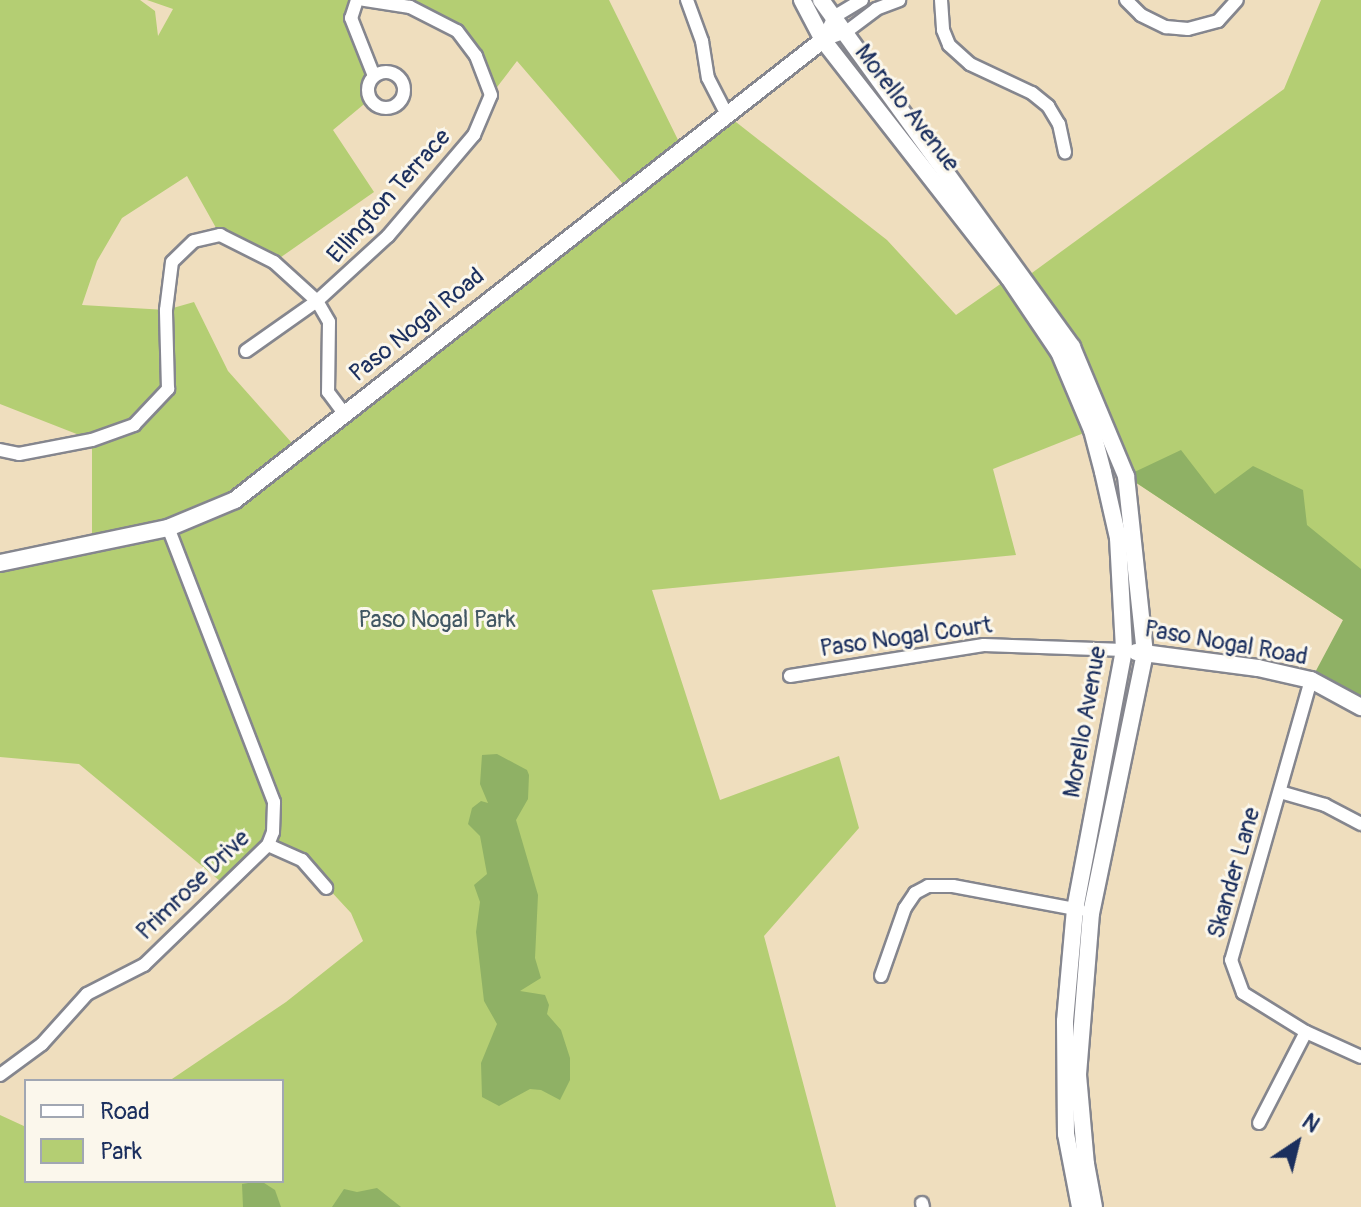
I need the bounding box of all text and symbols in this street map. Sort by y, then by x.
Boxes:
street label: Morello Avenue [848,39,966,177]
street label: Ellington Terrace [321,123,457,269]
street label: Paso Nogal Road [344,262,490,388]
park label: Paso Nogal Park [358,606,516,634]
street label: Paso Nogal Court [818,611,994,663]
street label: Paso Nogal Road [1142,614,1310,672]
street label: Morello Avenue [1058,644,1112,800]
street label: Skander Lane [1202,804,1266,942]
street label: Primrose Drive [130,824,256,946]
legend [24,1079,284,1183]
text: Road [100,1097,150,1126]
north arrow [1257,1103,1337,1183]
text: N [1297,1108,1325,1139]
text: Park [100,1137,142,1166]

